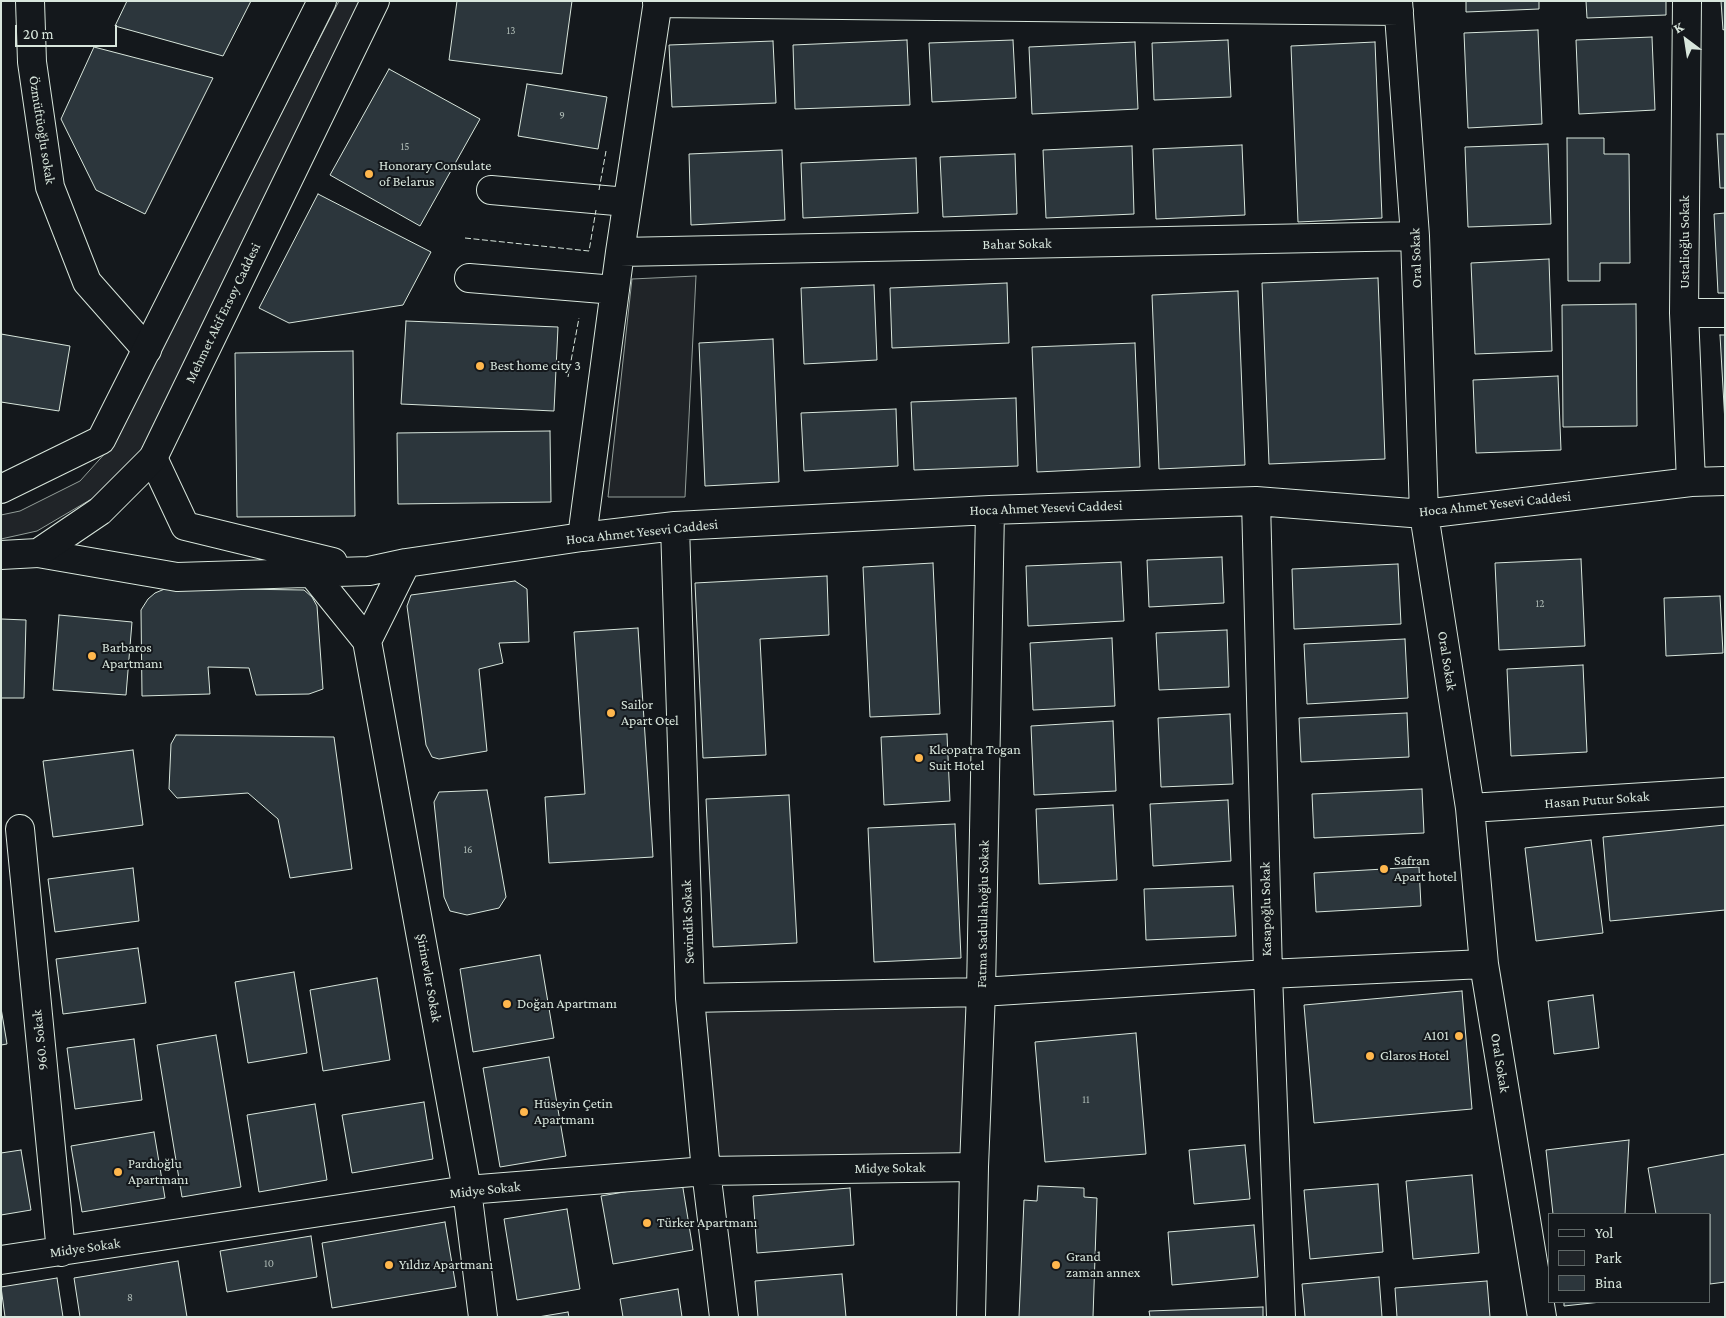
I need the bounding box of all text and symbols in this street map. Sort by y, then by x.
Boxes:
scale bar [18,15,120,47]
north arrow [1661,15,1711,65]
text: K [1670,18,1686,36]
house number: 13 [507,24,515,38]
text: 20 m [23,26,54,42]
street label: Özmüftüoğlu sokak [25,74,59,186]
house number: 9 [559,109,565,123]
house number: 15 [401,140,409,154]
place label: Honorary Consulate of Belarus [379,158,491,190]
marker: Honorary Consulate of Belarus [363,168,375,180]
street label: Ustalioğlu Sokak [1677,195,1693,289]
street label: Oral Sokak [1407,228,1425,288]
street label: Bahar Sokak [982,235,1052,253]
street label: Mehmet Akif Ersoy Caddesi [182,240,264,386]
place label: Best home city 3 [490,358,581,374]
marker: Best home city 3 [474,360,486,372]
street label: Hoca Ahmet Yesevi Caddesi [1418,488,1572,520]
street label: Hoca Ahmet Yesevi Caddesi [969,497,1123,519]
street label: Hoca Ahmet Yesevi Caddesi [565,516,719,548]
house number: 12 [1536,597,1544,611]
street label: Oral Sokak [1434,630,1460,692]
place label: Barbaros Apartmanı [102,640,162,672]
marker: Barbaros Apartmanı [86,650,98,662]
place label: Sailor Apart Otel [621,697,679,730]
marker: Sailor Apart Otel [605,707,617,719]
place label: Kleopatra Togan Suit Hotel [929,742,1021,774]
marker: Kleopatra Togan Suit Hotel [913,752,925,764]
street label: Hasan Putur Sokak [1544,788,1650,812]
street label: Fatma Sadullahoğlu Sokak [973,840,993,988]
house number: 16 [463,843,473,857]
place label: Safran Apart hotel [1394,853,1457,886]
street label: Kasapoğlu Sokak [1257,862,1275,956]
marker: Safran Apart hotel [1378,863,1390,875]
street label: Sevindik Sokak [678,880,698,964]
street label: Şirinevler Sokak [413,932,445,1024]
place label: Doğan Apartmanı [517,996,617,1012]
marker: Doğan Apartmanı [501,998,513,1010]
street label: 960. Sokak [28,1009,52,1071]
place label: A101 [1424,1028,1449,1044]
marker: A101 [1453,1030,1465,1042]
street label: Oral Sokak [1487,1032,1513,1094]
place label: Glaros Hotel [1380,1048,1449,1064]
marker: Glaros Hotel [1364,1050,1376,1062]
house number: 11 [1082,1093,1090,1107]
place label: Hüseyin Çetin Apartmanı [534,1096,613,1128]
marker: Hüseyin Çetin Apartmanı [518,1106,530,1118]
place label: Pardıoğlu Apartmanı [128,1156,188,1188]
street label: Midye Sokak [854,1159,926,1177]
marker: Pardıoğlu Apartmanı [112,1166,124,1178]
street label: Midye Sokak [449,1178,521,1202]
legend [1548,1213,1711,1303]
place label: Türker Apartmanı [657,1215,758,1231]
marker: Türker Apartmanı [641,1217,653,1229]
text: Yol [1595,1225,1613,1241]
street label: Midye Sokak [49,1235,121,1261]
place label: Grand zaman annex [1066,1249,1140,1282]
text: Park [1595,1250,1622,1266]
house number: 10 [264,1257,274,1271]
place label: Yıldız Apartmanı [399,1257,493,1273]
marker: Yıldız Apartmanı [383,1259,395,1271]
marker: Grand zaman annex [1050,1259,1062,1271]
text: Bina [1595,1275,1622,1291]
house number: 8 [127,1291,133,1305]

